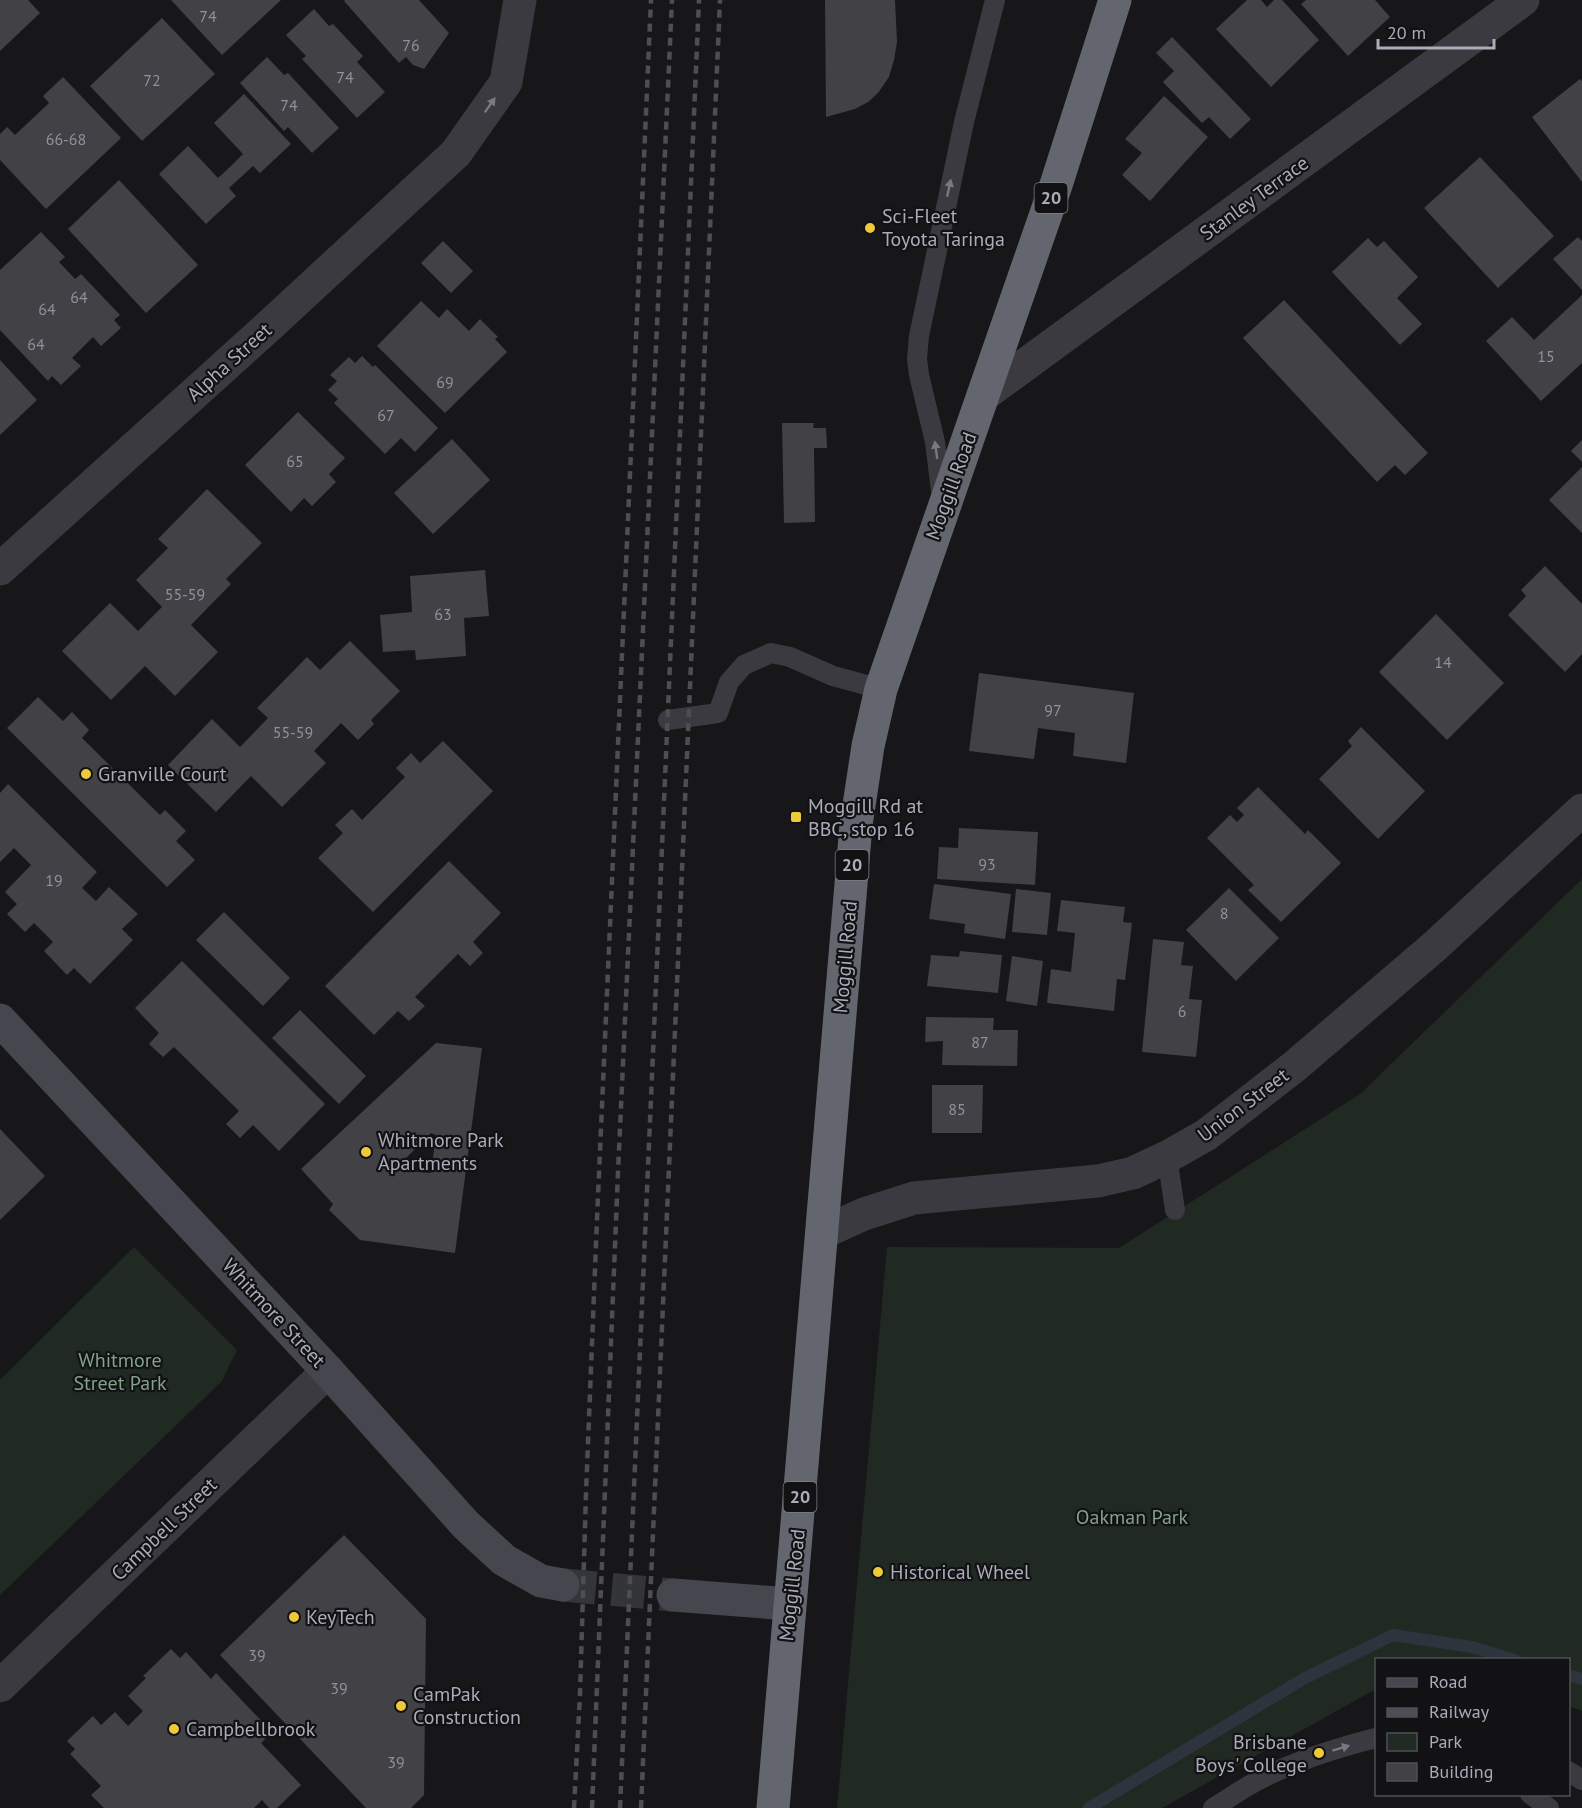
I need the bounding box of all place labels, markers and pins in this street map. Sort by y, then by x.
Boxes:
place label: Sci-Fleet Toyota Taringa [882,203,1005,252]
marker: Sci-Fleet Toyota Taringa [863,221,877,235]
place label: Granville Court [98,761,227,787]
marker: Granville Court [79,767,93,781]
place label: Moggill Rd at BBC, stop 16 [808,793,923,842]
marker: Moggill Rd at BBC, stop 16 [789,810,803,824]
place label: Whitmore Park Apartments [378,1127,504,1176]
marker: Whitmore Park Apartments [359,1145,373,1159]
place label: Historical Wheel [890,1559,1030,1585]
marker: Historical Wheel [871,1565,885,1579]
place label: KeyTech [306,1604,375,1630]
marker: KeyTech [287,1610,301,1624]
place label: CamPak Construction [413,1681,521,1730]
marker: CamPak Construction [394,1699,408,1713]
place label: Campbellbrook [186,1716,316,1742]
marker: Campbellbrook [167,1722,181,1736]
place label: Brisbane Boys' College [1195,1729,1307,1778]
marker: Brisbane Boys' College [1312,1746,1326,1760]

